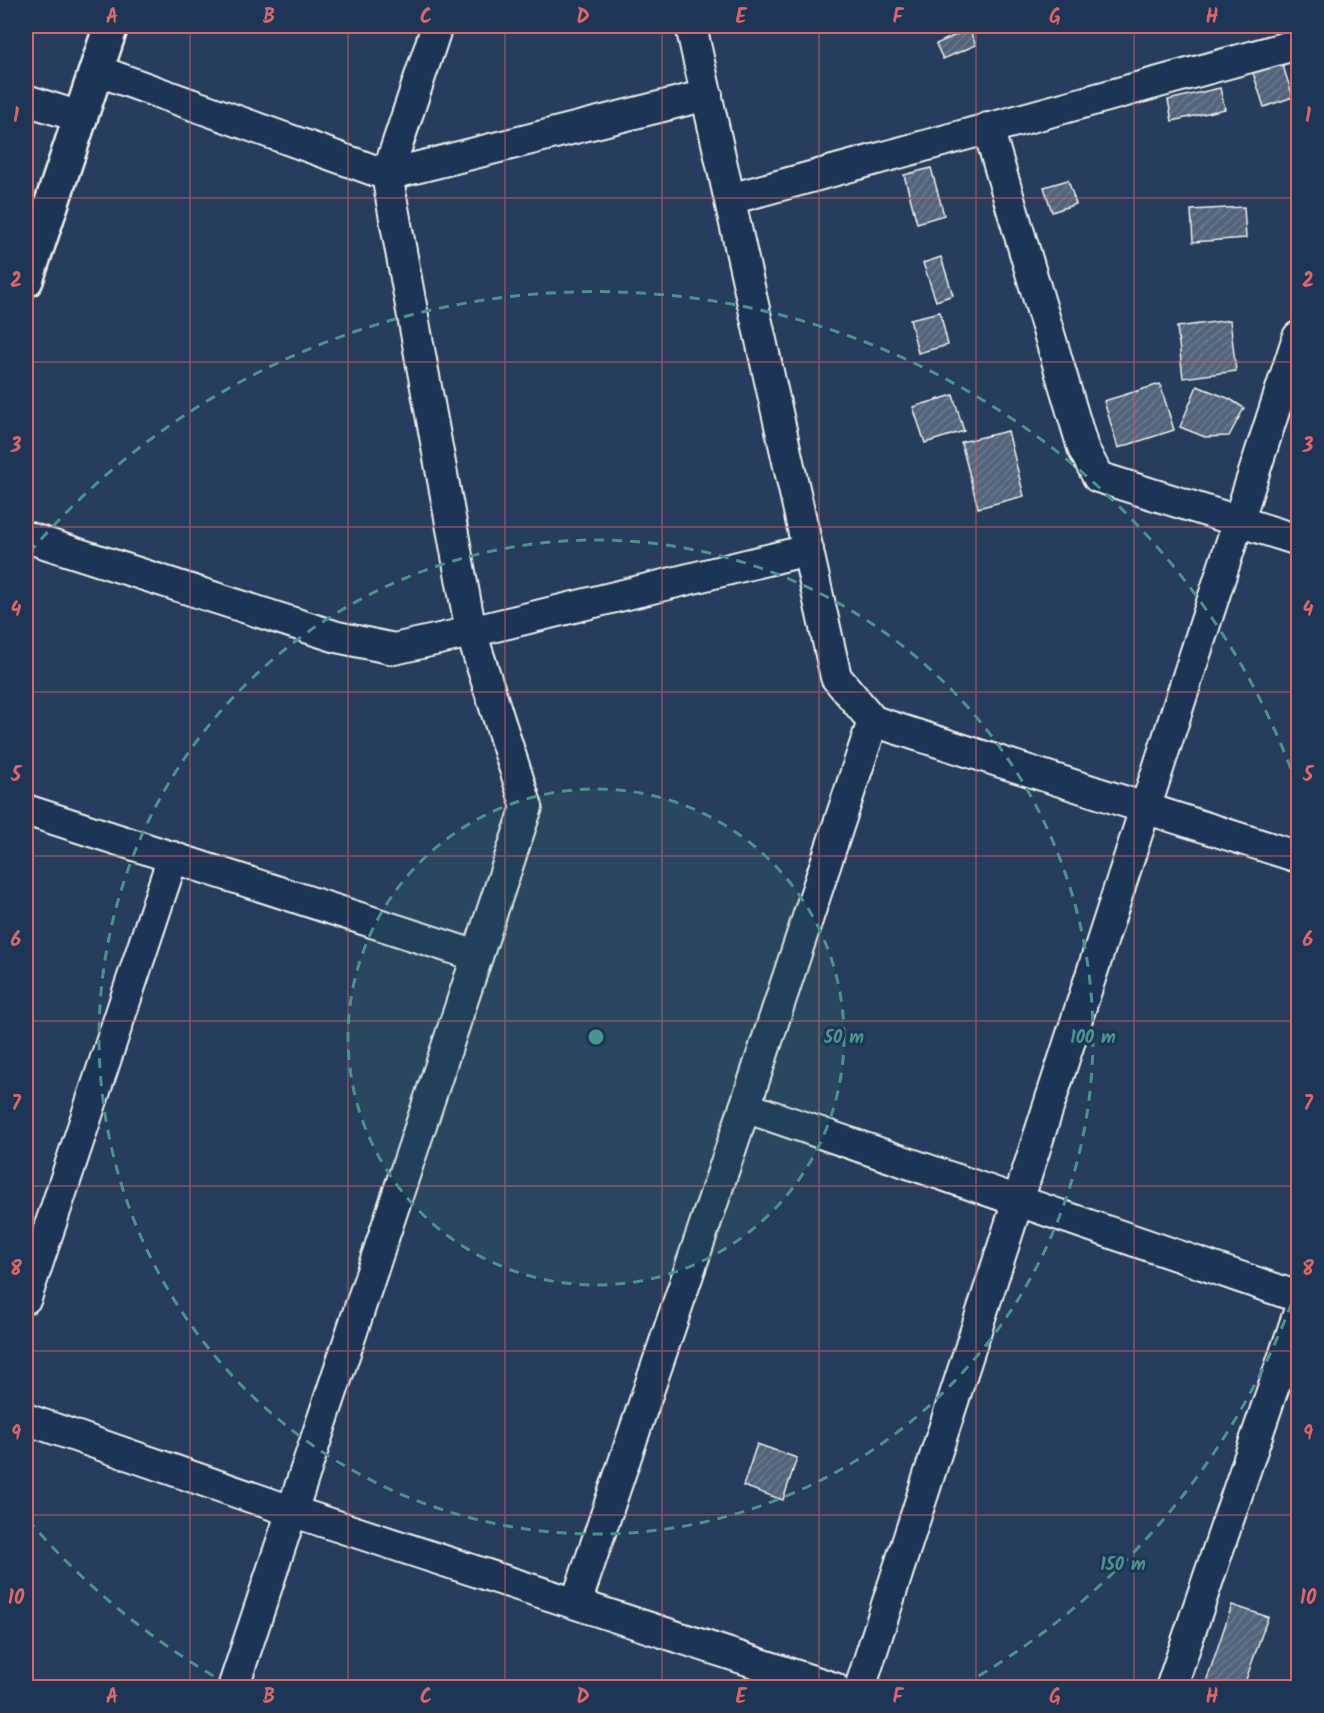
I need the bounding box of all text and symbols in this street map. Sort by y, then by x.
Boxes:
text: A [106,2,118,34]
text: B [263,2,275,34]
text: C [420,2,432,34]
text: D [576,2,590,34]
text: E [735,2,747,34]
text: F [893,2,905,34]
text: G [1049,2,1061,34]
text: H [1205,2,1219,34]
text: 1 [13,101,19,133]
text: 1 [1305,101,1311,133]
text: 2 [10,266,22,298]
text: 2 [1302,266,1314,298]
text: 3 [10,431,22,463]
text: 3 [1302,431,1314,463]
text: 4 [11,595,22,627]
text: 4 [1303,595,1314,627]
text: 5 [10,760,23,792]
text: 5 [1302,760,1315,792]
text: 6 [11,925,22,957]
text: 6 [1303,925,1314,957]
text: 50 m [823,1024,864,1053]
text: 100 m [1070,1024,1116,1053]
centre of rings [586,1027,606,1047]
text: 7 [11,1089,21,1121]
text: 7 [1303,1089,1313,1121]
text: 8 [10,1254,22,1286]
text: 8 [1302,1254,1314,1286]
text: 9 [11,1419,21,1451]
text: 9 [1303,1419,1313,1451]
text: 150 m [1100,1551,1146,1580]
text: 10 [8,1583,25,1615]
text: 10 [1300,1583,1317,1615]
text: A [106,1682,118,1713]
text: B [263,1682,275,1713]
text: C [420,1682,432,1713]
text: D [576,1682,590,1713]
text: E [735,1682,747,1713]
text: F [893,1682,905,1713]
text: G [1049,1682,1061,1713]
text: H [1205,1682,1219,1713]

